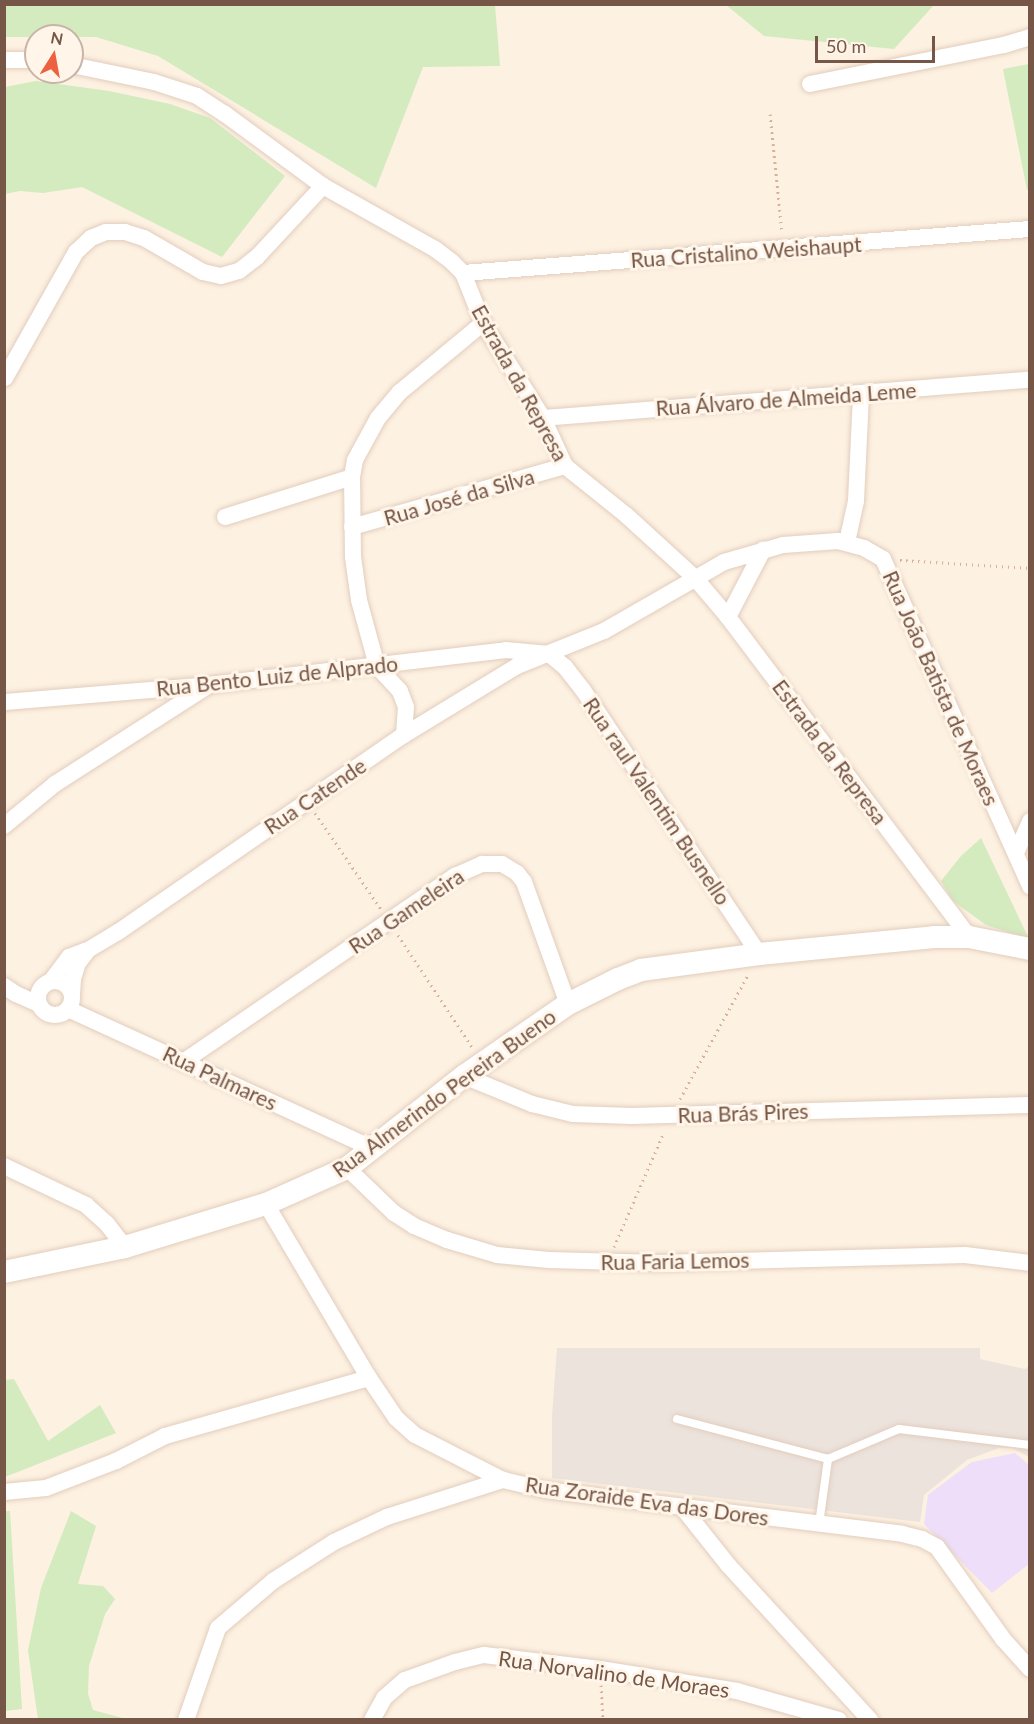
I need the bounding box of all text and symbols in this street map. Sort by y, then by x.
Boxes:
north arrow [24,24,84,84]
scale bar [818,24,938,62]
text: N [49,27,65,48]
text: 50 m [826,35,866,57]
street label: Rua Cristalino Weishaupt [630,231,862,273]
street label: Estrada da Represa [467,300,573,466]
street label: Rua Álvaro de Almeida Leme [654,377,918,421]
street label: Rua José da Silva [380,463,538,531]
street label: Rua João Batista de Moraes [878,566,1004,810]
street label: Rua Bento Luiz de Alprado [155,651,399,701]
street label: Estrada da Represa [767,675,893,829]
street label: Rua raul Valentim Busnello [578,692,736,910]
street label: Rua Catende [259,753,371,839]
street label: Rua Gameleira [344,863,468,959]
street label: Rua Almerindo Pereira Bueno [327,1003,561,1183]
street label: Rua Palmares [159,1041,281,1115]
street label: Rua Brás Pires [677,1098,809,1128]
street label: Rua Faria Lemos [600,1247,750,1275]
street label: Rua Zoraide Eva das Dores [524,1471,770,1531]
street label: Rua Norvalino de Moraes [497,1645,731,1703]

